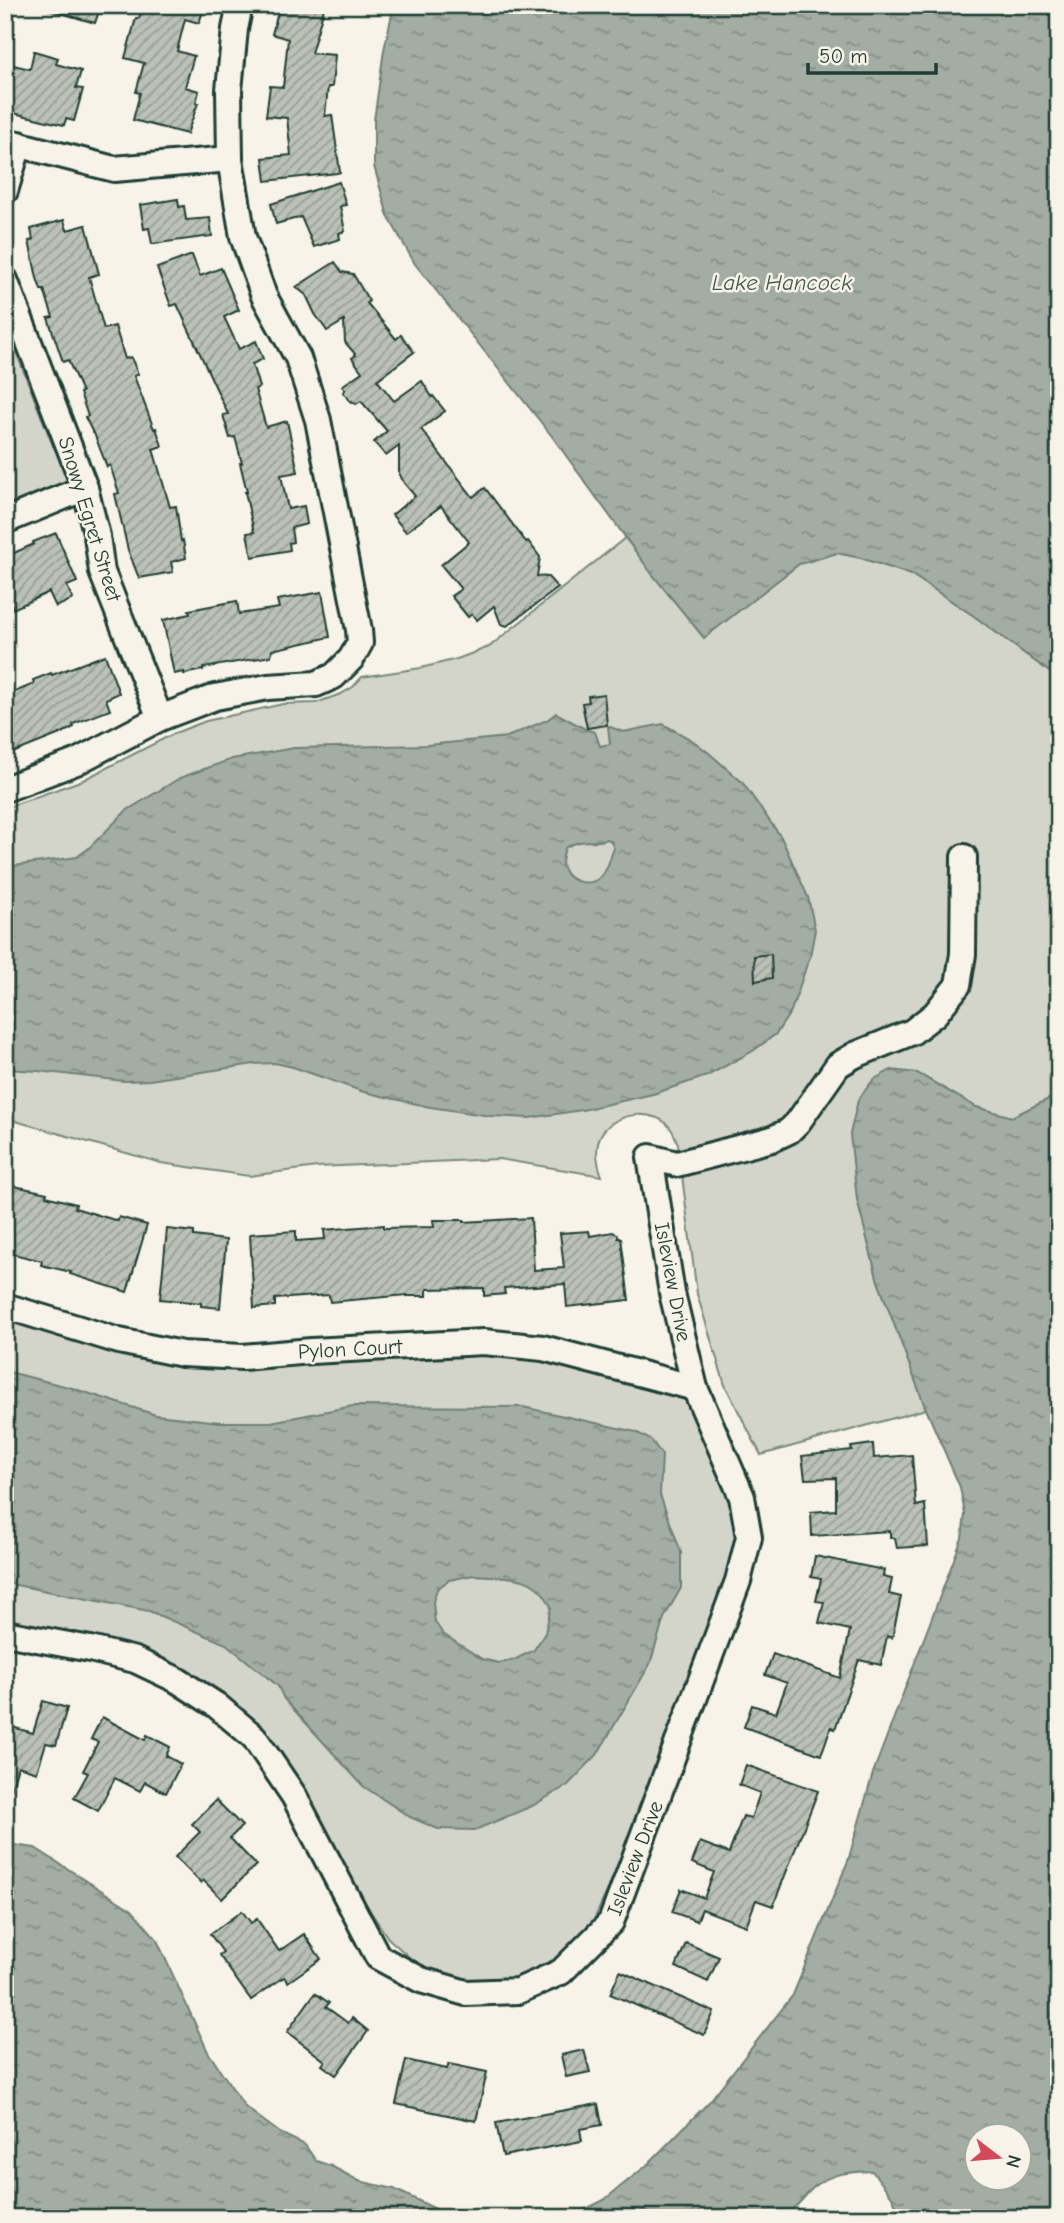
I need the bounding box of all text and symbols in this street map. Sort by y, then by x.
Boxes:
scale bar [808,32,936,76]
text: 50 m [819,44,868,68]
water label: Lake Hancock [712,269,853,296]
street label: Snowy Egret Street [54,434,127,605]
street label: Isleview Drive [650,1220,696,1344]
street label: Pylon Court [297,1334,404,1364]
street label: Isleview Drive [602,1797,668,1919]
north arrow [962,2122,1032,2192]
text: N [1001,2152,1026,2170]

